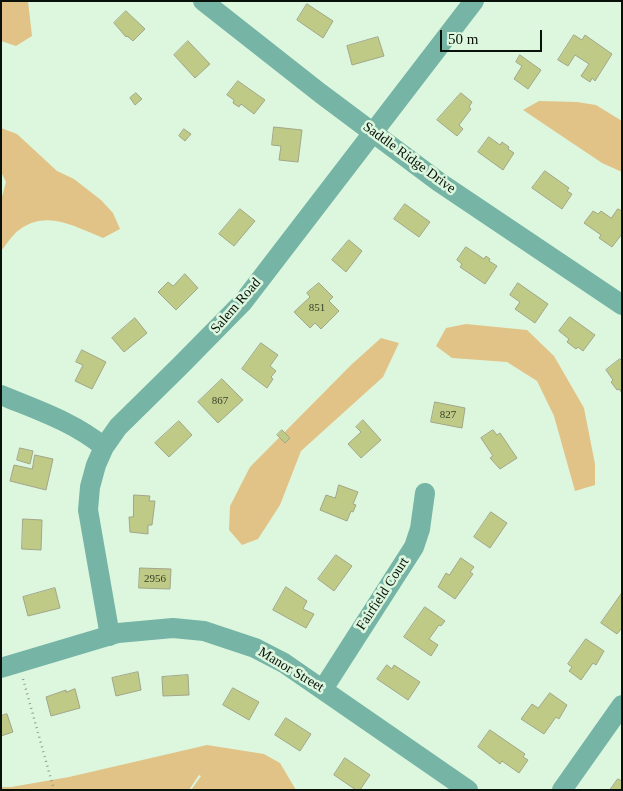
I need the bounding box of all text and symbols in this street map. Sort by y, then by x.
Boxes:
scale bar [443,20,546,52]
text: 50 m [448,31,478,47]
street label: Saddle Ridge Drive [359,119,459,197]
street label: Salem Road [207,275,265,337]
house number: 851 [309,301,325,315]
house number: 867 [212,394,228,408]
house number: 827 [440,408,456,422]
street label: Fairfield Court [353,554,413,634]
house number: 2956 [144,572,166,586]
street label: Manor Street [255,644,327,696]

